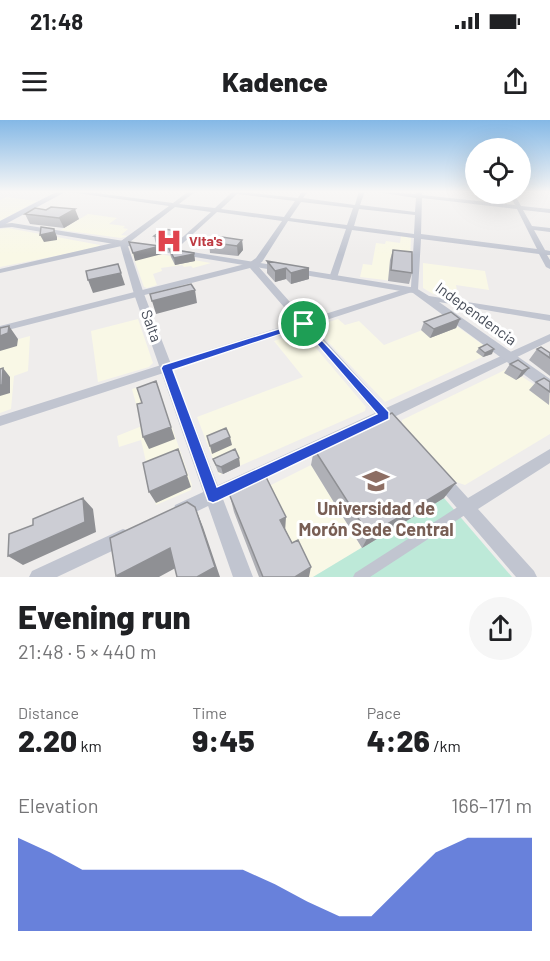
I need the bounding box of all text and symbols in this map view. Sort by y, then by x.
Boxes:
text: 21:48 [30,8,83,34]
icon: menu [18,65,51,98]
text: Kadence [222,65,328,97]
icon: share [499,65,532,98]
map controls [465,138,531,204]
button: locate [465,138,531,204]
hospital icon: Vita's [154,226,184,256]
place label: Vita's [189,232,223,249]
street label: Independencia [433,278,521,349]
pin [278,298,329,349]
street label: Salta [138,307,166,344]
icon: arrive [287,307,320,340]
school or university icon: Universidad de Morón Sede Central [361,466,391,496]
place label: Universidad de Morón Sede Central [298,497,454,540]
text: Evening run [18,596,191,636]
button: share [469,597,532,660]
text: 21:48 · 5 × 440 m [18,639,156,663]
text: Distance [18,703,79,722]
text: Time [192,703,227,722]
text: Pace [367,703,401,722]
text: 2.20 [18,722,77,758]
text: 9:45 [192,722,255,758]
text: 4:26 [367,722,430,758]
text: km [77,736,102,755]
text: /km [430,736,461,755]
text: Elevation [18,793,99,817]
text: 166–171 m [451,793,532,817]

